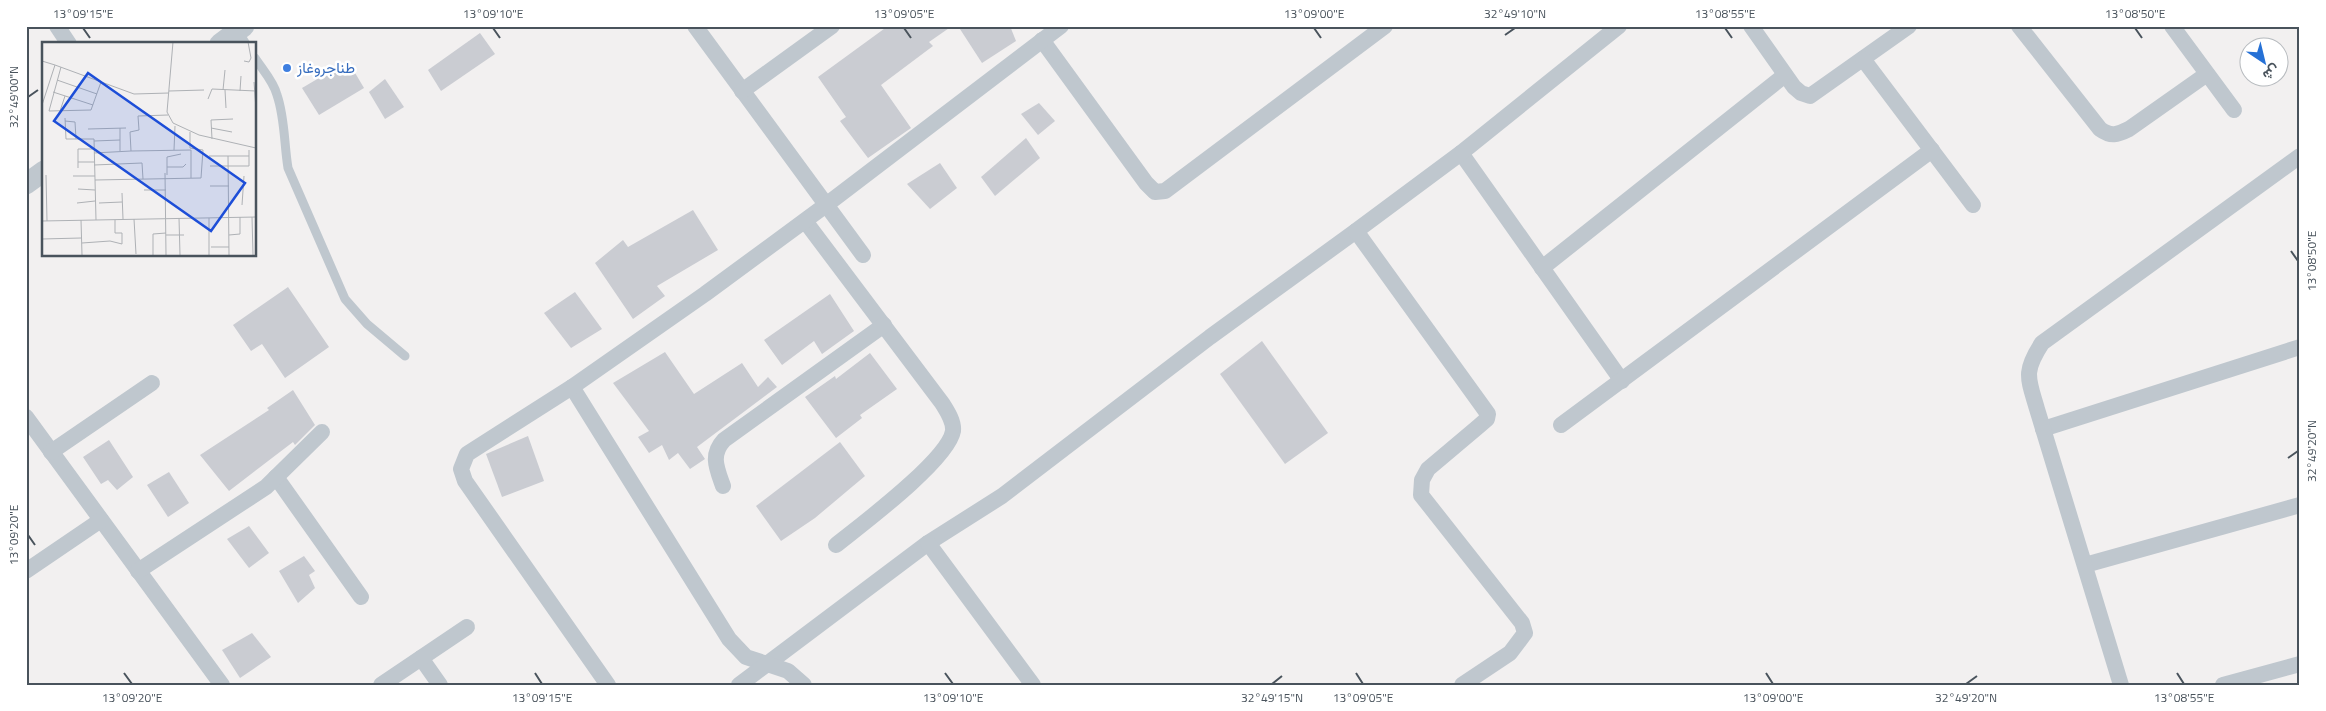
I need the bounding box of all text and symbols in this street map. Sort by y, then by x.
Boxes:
text: 13°09'15"E [53,4,114,23]
text: 13°09'10"E [463,4,524,23]
text: 13°09'05"E [874,4,935,23]
text: 13°09'00"E [1284,4,1345,23]
text: 32°49'10"N [1484,4,1546,23]
text: 13°08'55"E [1695,4,1756,23]
text: 13°08'50"E [2105,4,2166,23]
north arrow [2238,38,2288,88]
inset map [42,42,256,256]
place label: طناجروغاز [296,56,355,79]
text: ش [2259,60,2285,87]
marker: طناجروغاز [281,62,293,74]
text: 32°49'00"N [4,66,23,128]
text: 13°08'50"E [2302,230,2321,291]
text: 32°49'20"N [2302,420,2321,482]
text: 13°09'20"E [4,504,23,565]
text: 13°09'20"E [102,688,163,707]
text: 13°09'15"E [512,688,573,707]
text: 13°09'10"E [923,688,984,707]
text: 32°49'15"N [1241,688,1303,707]
text: 13°09'05"E [1333,688,1394,707]
text: 13°09'00"E [1743,688,1804,707]
text: 32°49'20"N [1935,688,1997,707]
text: 13°08'55"E [2154,688,2215,707]

